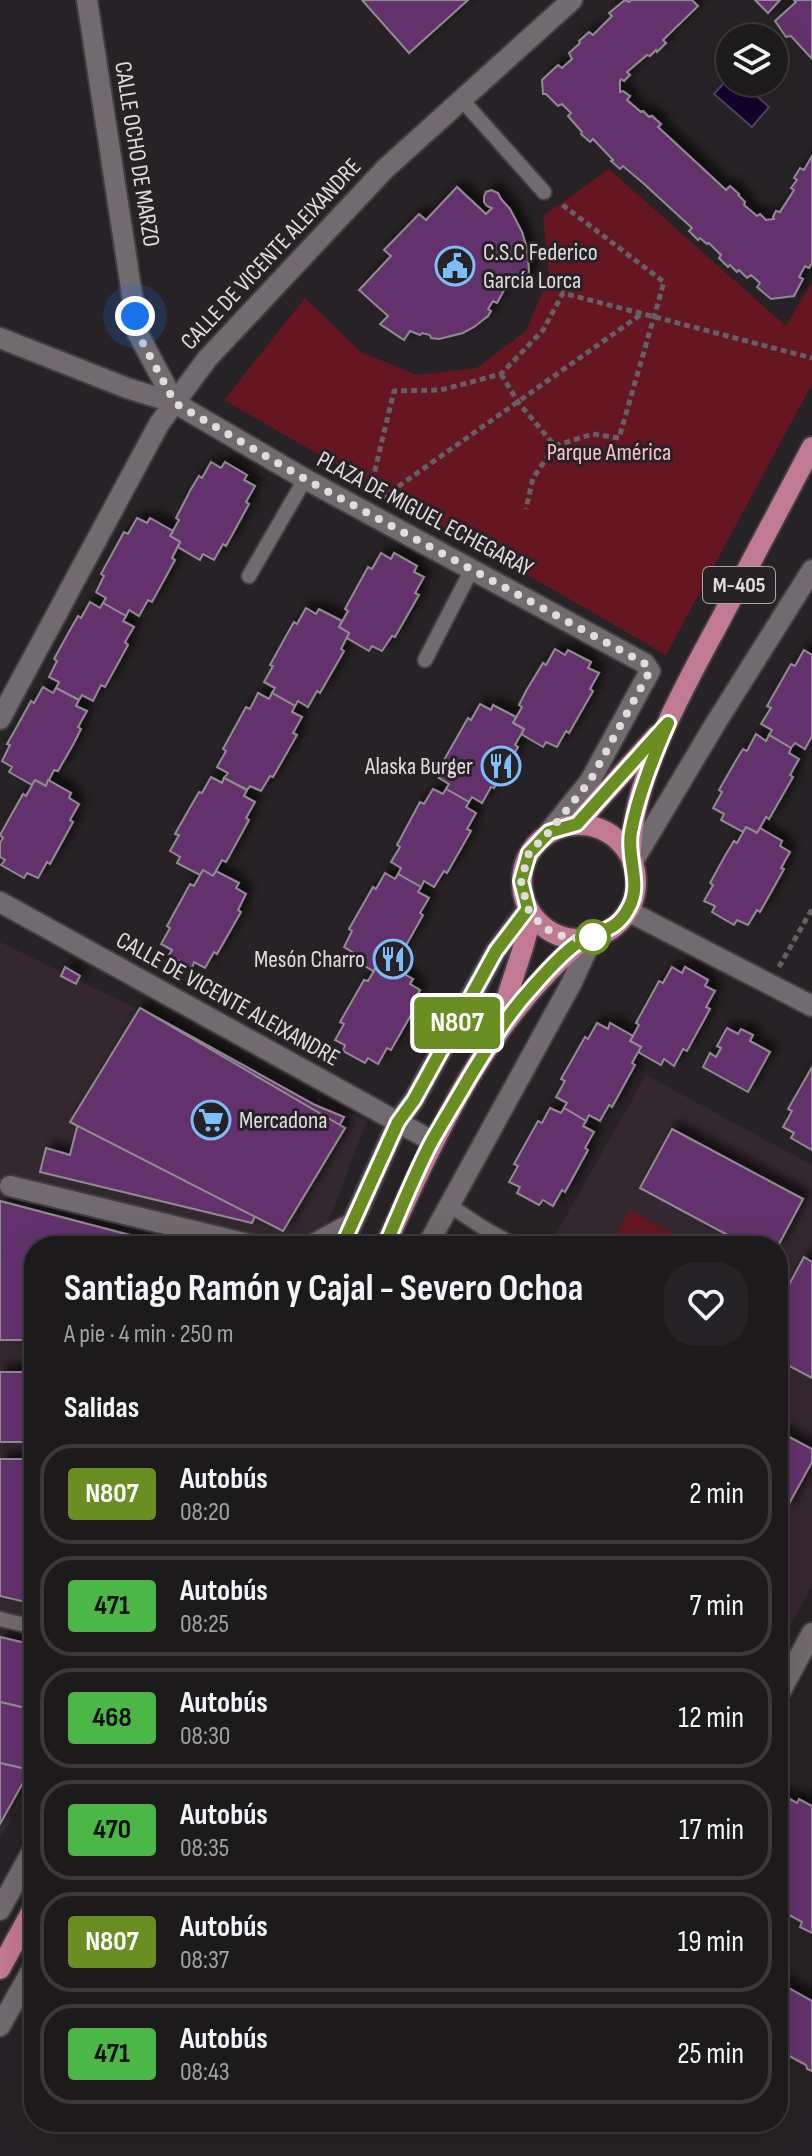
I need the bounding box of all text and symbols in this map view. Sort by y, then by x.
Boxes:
map controls [716,24,788,96]
button: layers [716,24,788,96]
street label: CALLE OCHO DE MARZO [108,59,166,249]
street label: CALLE DE VICENTE ALEIXANDRE [175,152,367,356]
place label: C.S.C Federico García Lorca [483,238,598,295]
public building icon: C.S.C Federico García Lorca [434,245,476,287]
your location [115,296,155,336]
park label: Parque América [547,438,671,467]
street label: PLAZA DE MIGUEL ECHEGARAY [312,445,538,583]
road number: M-405 [703,567,775,603]
restaurant icon: Alaska Burger [480,745,522,787]
place label: Alaska Burger [364,752,473,781]
unlabelled marker [576,920,610,954]
street label: CALLE DE VICENTE ALEIXANDRE [111,925,345,1073]
restaurant icon: Mesón Charro [372,938,414,980]
place label: Mesón Charro [254,945,365,974]
line badge: N807 [401,997,513,1049]
text: N807 [430,1006,484,1039]
supermarket icon: Mercadona [190,1099,232,1141]
place label: Mercadona [239,1106,327,1135]
button: heart [664,1262,748,1346]
text: Santiago Ramón y Cajal - Severo Ochoa [64,1266,583,1311]
text: A pie · 4 min · 250 m [64,1319,233,1350]
text: Salidas [64,1390,139,1426]
text: Autobús [180,1461,268,1497]
text: 2 min [689,1476,744,1512]
text: N807 [85,1477,139,1510]
text: 08:20 [180,1497,230,1528]
text: Autobús [180,1573,268,1609]
text: 7 min [690,1588,744,1624]
text: 471 [94,1589,130,1622]
text: 08:25 [180,1609,229,1640]
text: Autobús [180,1685,268,1721]
text: 12 min [678,1700,744,1736]
text: 468 [92,1701,132,1734]
text: 08:30 [180,1721,230,1752]
text: Autobús [180,1797,268,1833]
text: 17 min [679,1812,744,1848]
text: 470 [93,1813,131,1846]
text: 08:35 [180,1833,229,1864]
text: Autobús [180,1909,268,1945]
text: 19 min [678,1924,744,1960]
text: N807 [85,1925,139,1958]
text: 08:37 [180,1945,229,1976]
text: Autobús [180,2021,268,2057]
text: 25 min [677,2036,744,2072]
text: 471 [94,2037,130,2070]
text: 08:43 [180,2057,230,2088]

